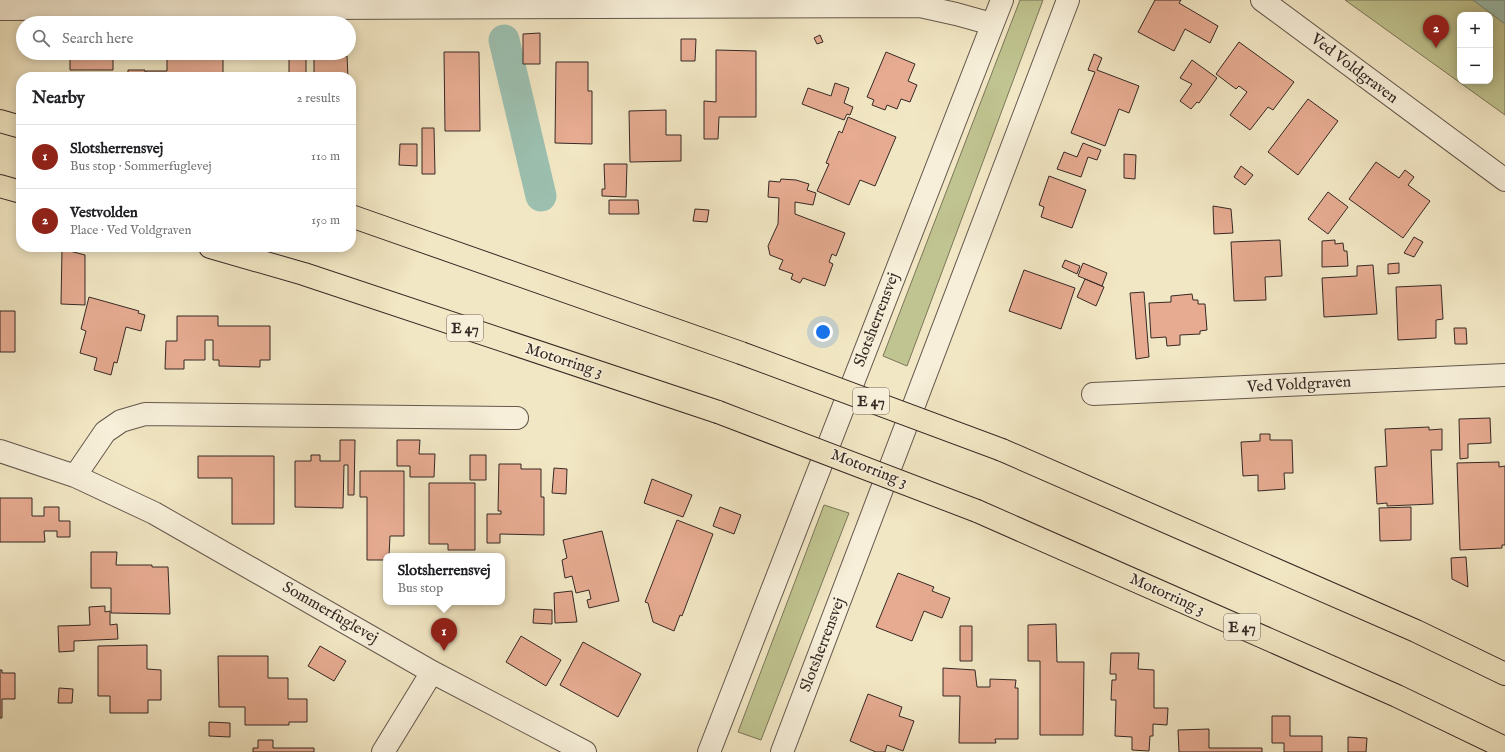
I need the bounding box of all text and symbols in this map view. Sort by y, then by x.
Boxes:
map controls [1457,12,1493,84]
button: + [1457,12,1493,48]
pin: 2 [1423,15,1449,48]
search box [16,16,356,60]
icon: search [30,27,52,49]
text: Search here [62,29,133,48]
street label: Ved Voldgraven [1306,29,1402,109]
button: − [1457,48,1493,84]
text: Nearby [32,88,85,109]
text: 2 results [296,90,340,107]
text: Slotsherrensvej [70,139,163,158]
text: 1 [43,148,47,165]
text: 110 m [311,148,340,165]
text: Bus stop · Sommerfuglevej [70,158,212,175]
text: Vestvolden [70,203,138,222]
text: 2 [42,212,48,229]
text: 150 m [311,212,340,229]
text: Place · Ved Voldgraven [70,222,191,239]
street label: Slotsherrensvej [850,270,904,370]
road number: E 47 [447,315,483,341]
your location [813,322,833,342]
street label: Motorring 3 [523,339,605,383]
street label: Ved Voldgraven [1245,372,1352,398]
road number: E 47 [853,388,889,414]
street label: Motorring 3 [828,445,910,493]
popup [383,553,505,605]
text: Slotsherrensvej [397,561,491,580]
street label: Motorring 3 [1126,570,1208,620]
street label: Sommerfuglevej [279,578,381,648]
text: Bus stop [397,580,443,597]
street label: Slotsherrensvej [796,595,850,695]
road number: E 47 [1224,614,1260,640]
pin: 1 [431,618,457,651]

